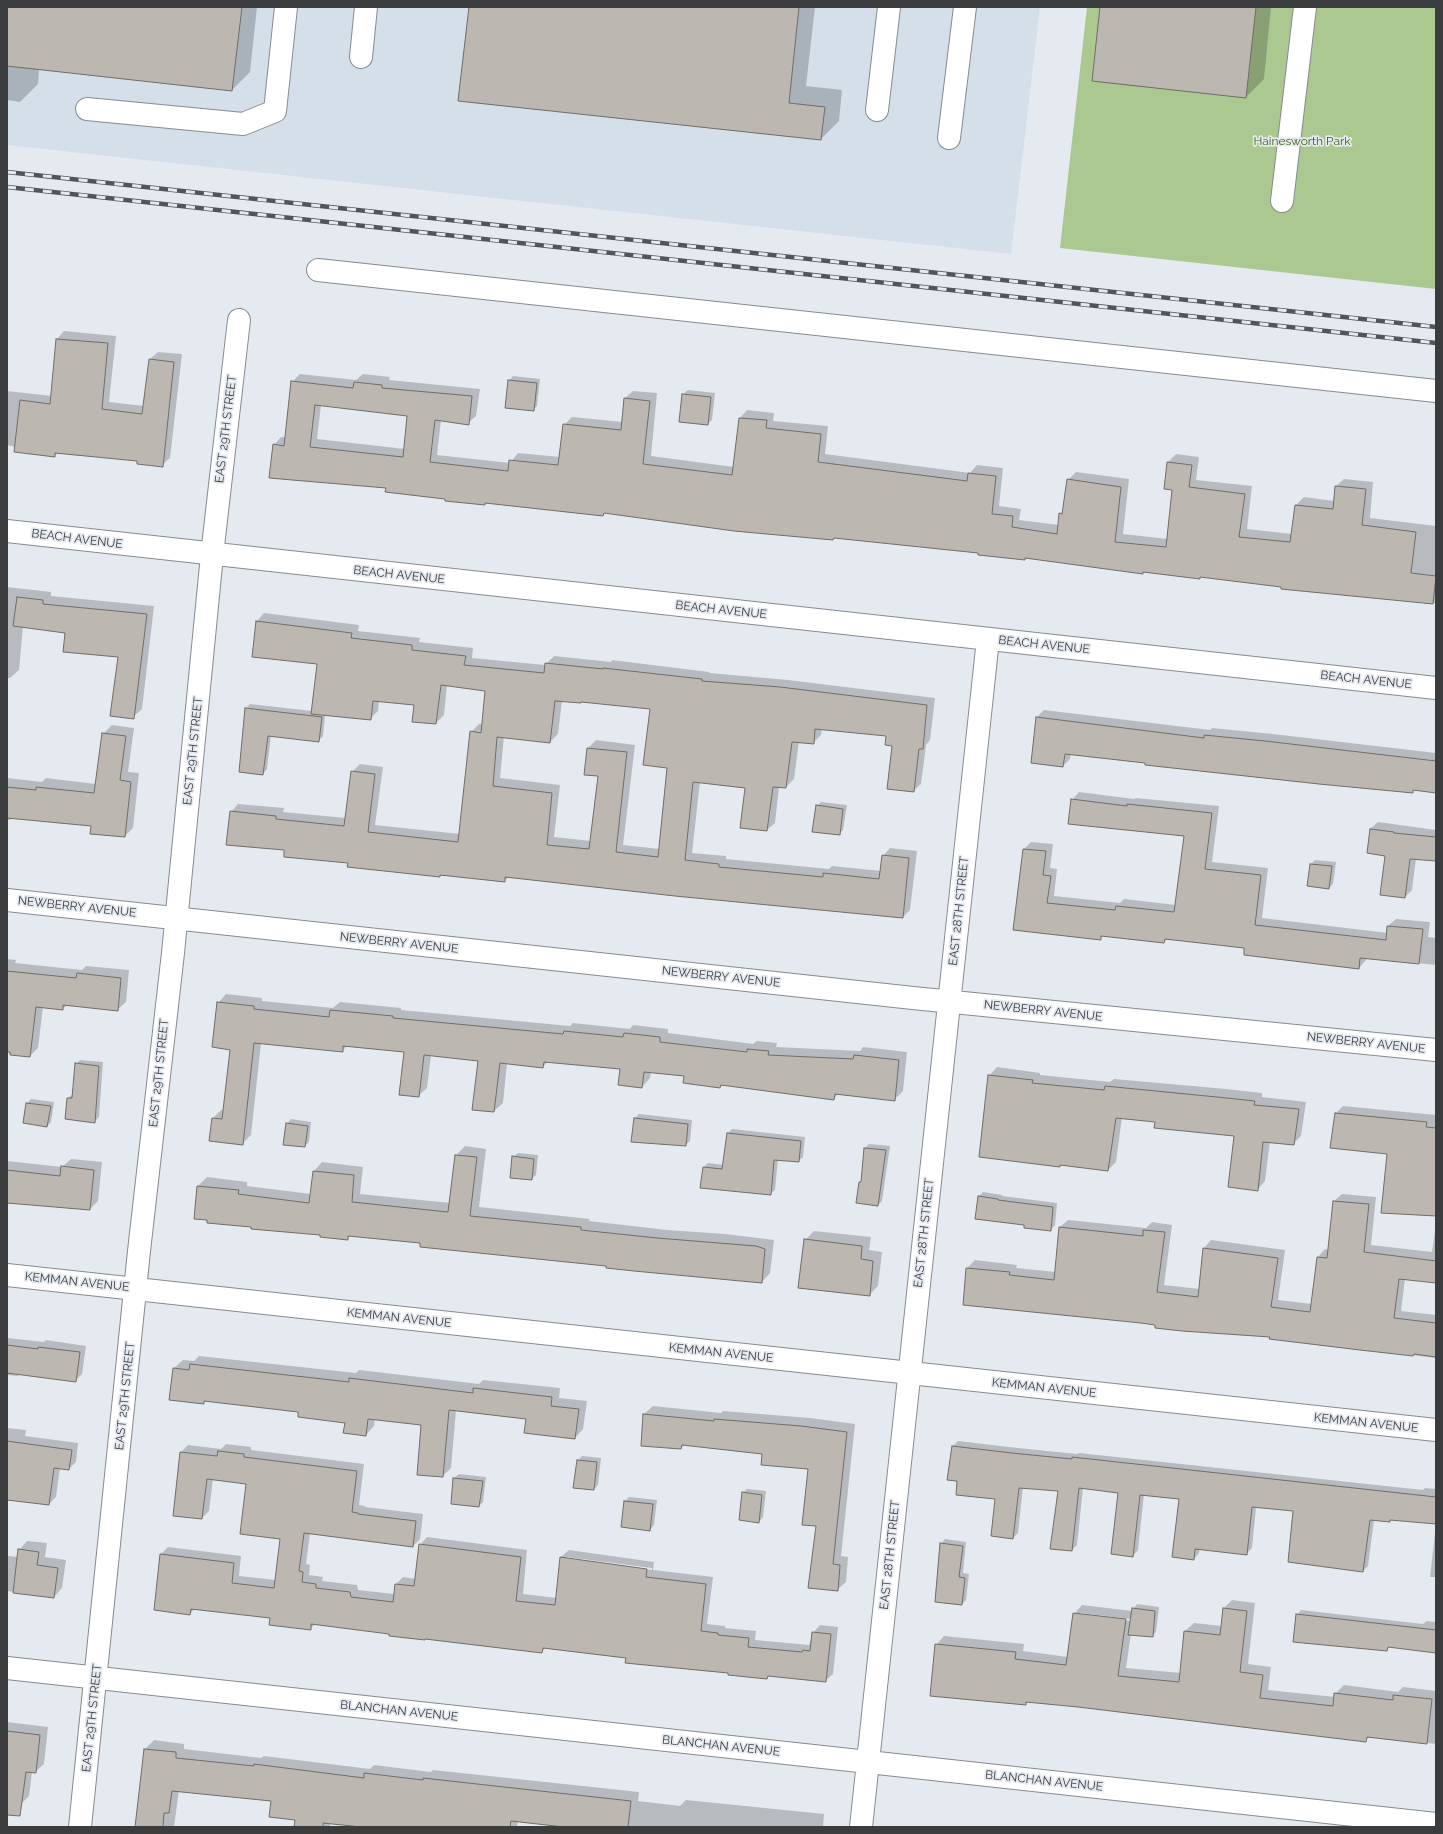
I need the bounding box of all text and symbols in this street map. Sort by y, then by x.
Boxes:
park label: Hainesworth Park [1253,134,1351,148]
street label: EAST 29TH STREET [212,374,240,484]
street label: BEACH AVENUE [31,526,123,552]
street label: BEACH AVENUE [353,563,445,587]
street label: BEACH AVENUE [675,598,767,622]
street label: BEACH AVENUE [998,633,1090,657]
street label: BEACH AVENUE [1320,668,1412,692]
street label: EAST 29TH STREET [180,696,206,806]
street label: EAST 28TH STREET [946,856,972,966]
street label: NEWBERRY AVENUE [17,894,137,920]
street label: NEWBERRY AVENUE [339,930,459,956]
street label: NEWBERRY AVENUE [661,964,781,990]
street label: NEWBERRY AVENUE [983,998,1103,1024]
street label: EAST 29TH STREET [146,1018,172,1128]
street label: NEWBERRY AVENUE [1306,1030,1426,1056]
street label: EAST 28TH STREET [911,1178,937,1288]
street label: KEMMAN AVENUE [24,1269,130,1295]
street label: KEMMAN AVENUE [346,1305,452,1331]
street label: KEMMAN AVENUE [668,1340,774,1366]
street label: EAST 29TH STREET [112,1341,138,1451]
street label: KEMMAN AVENUE [991,1375,1097,1401]
street label: KEMMAN AVENUE [1313,1410,1419,1436]
street label: EAST 28TH STREET [877,1500,903,1610]
street label: EAST 29TH STREET [79,1663,105,1773]
street label: BLANCHAN AVENUE [339,1698,459,1724]
street label: BLANCHAN AVENUE [661,1733,781,1759]
street label: BLANCHAN AVENUE [984,1768,1104,1794]

